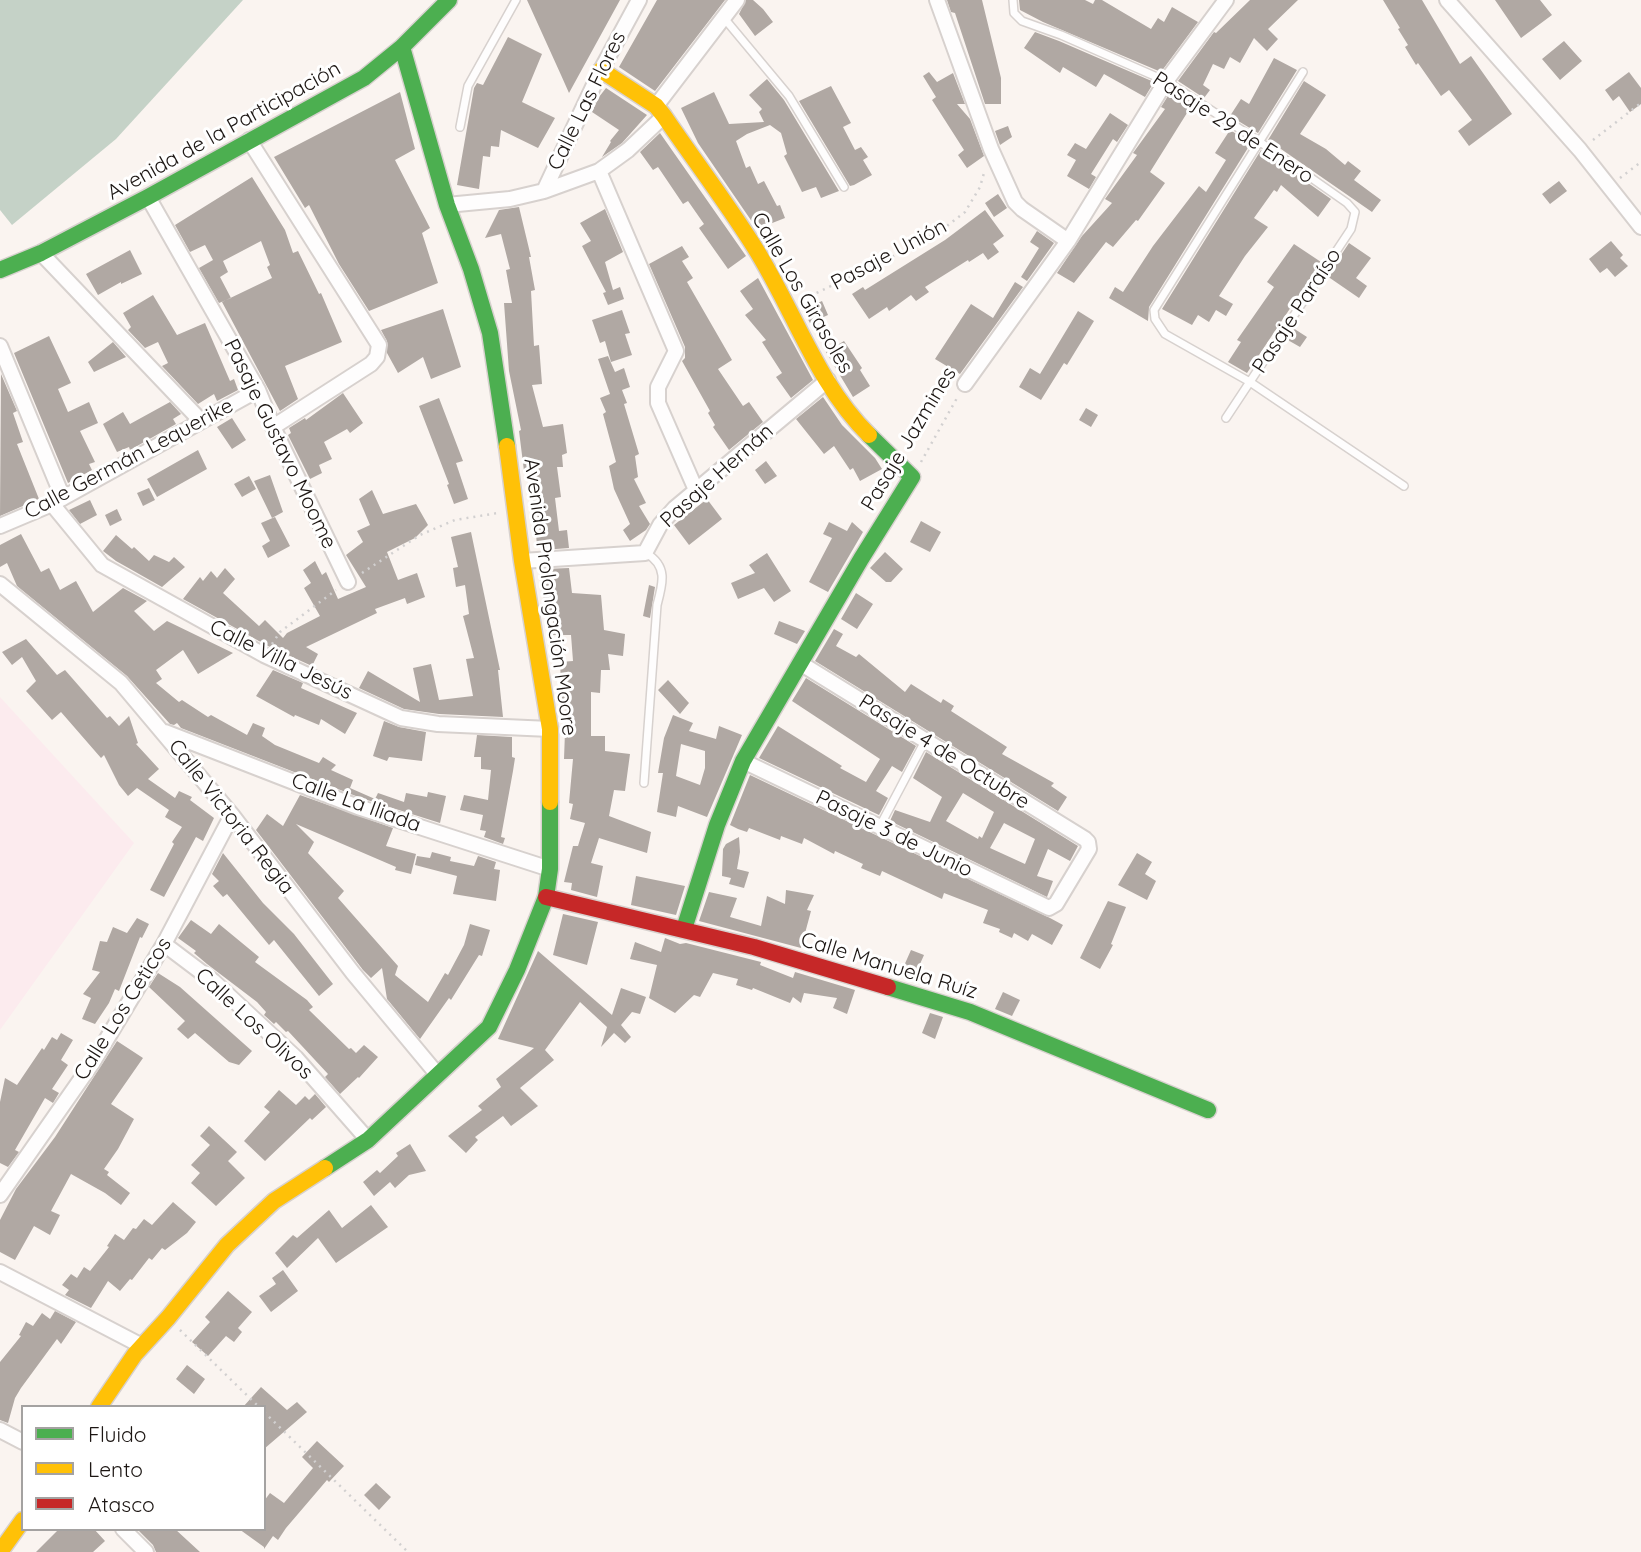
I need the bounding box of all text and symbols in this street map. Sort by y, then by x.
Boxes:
street label: Calle Las Flores [542,27,632,175]
street label: Avenida de la Participación [103,56,345,206]
street label: Pasaje 29 de Enero [1148,67,1318,189]
street label: Calle Los Girasoles [746,208,858,378]
street label: Pasaje Unión [827,214,951,296]
street label: Pasaje Paraíso [1247,244,1347,378]
street label: Pasaje Gustavo Moome [218,335,342,553]
street label: Pasaje Jazmines [856,362,962,516]
street label: Calle Germán Lequerike [20,393,238,525]
street label: Pasaje Hernán [655,419,779,533]
street label: Avenida Prolongación Moore [518,457,582,737]
street label: Calle Villa Jesús [206,615,356,705]
street label: Pasaje 4 de Octubre [854,689,1034,815]
street label: Calle Victoria Regia [163,735,299,899]
street label: Calle La Iliada [288,768,424,838]
street label: Pasaje 3 de Junio [811,785,977,883]
street label: Calle Manuela Ruíz [798,927,980,1005]
street label: Calle Los Ceticos [69,933,177,1085]
street label: Calle Los Olivos [190,963,318,1085]
legend [21,1405,266,1531]
text: Fluido [88,1421,146,1447]
text: Lento [88,1456,143,1482]
text: Atasco [88,1491,155,1517]

